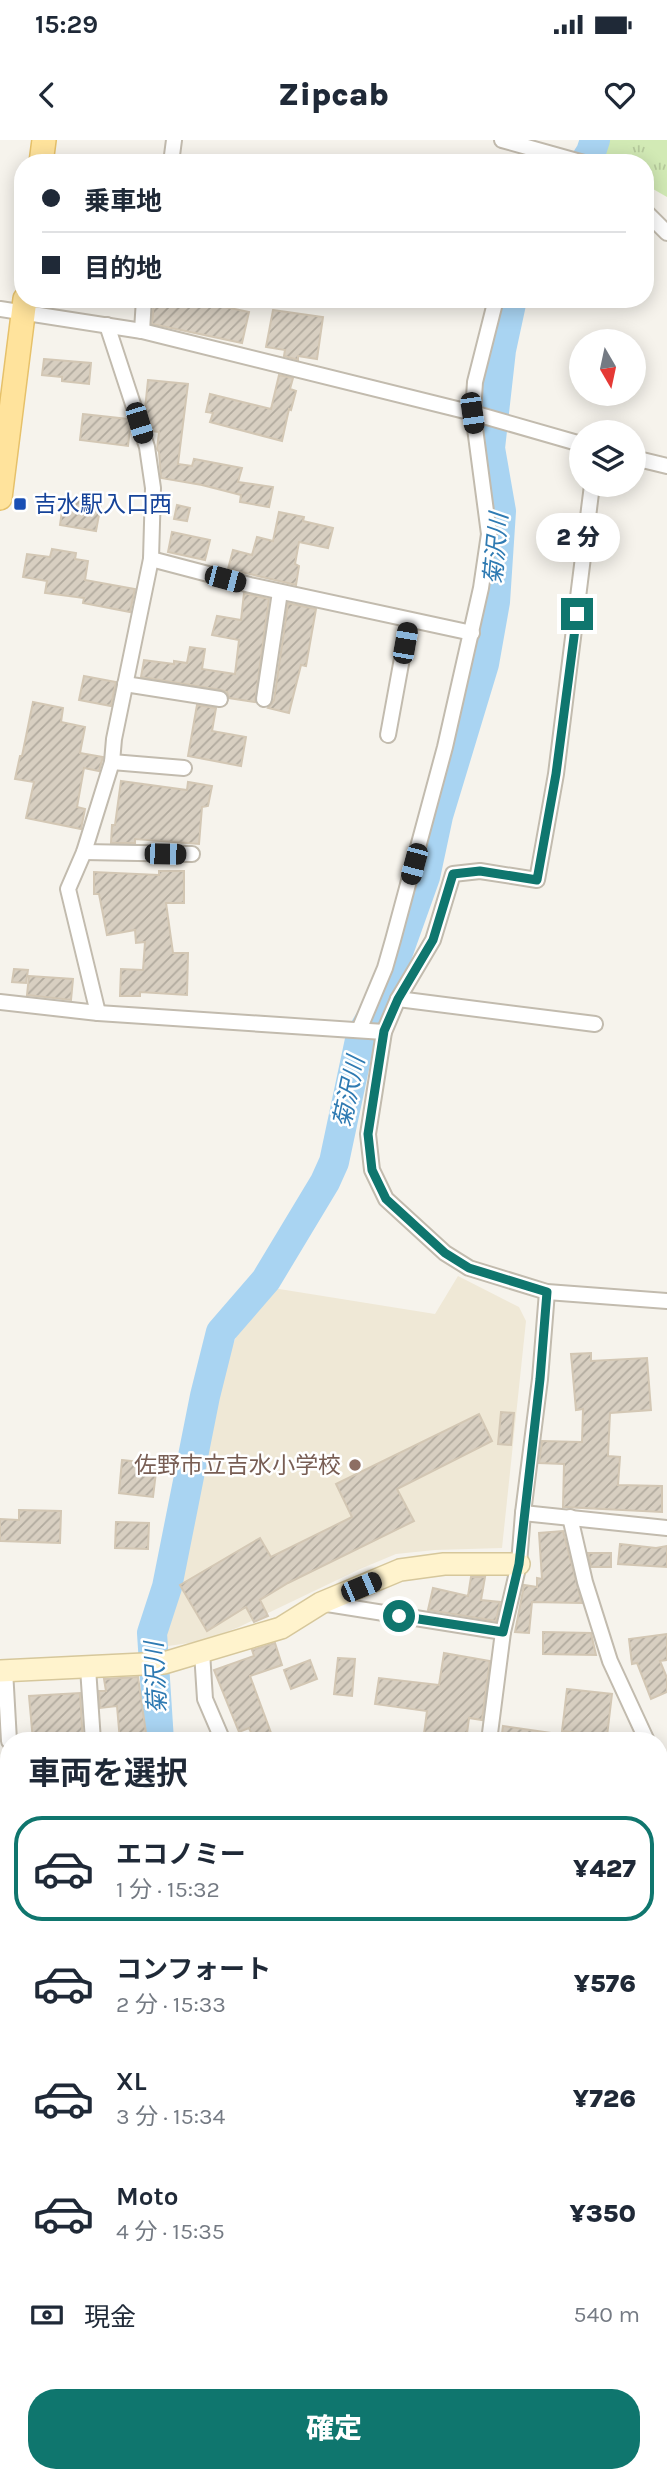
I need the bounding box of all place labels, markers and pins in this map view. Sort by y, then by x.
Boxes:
place label: 吉水駅入口西 [34,491,172,518]
marker: 吉水駅入口西 [12,496,28,512]
place label: 佐野市立吉水小学校 [134,1452,341,1479]
marker: 佐野市立吉水小学校 [347,1457,363,1473]

